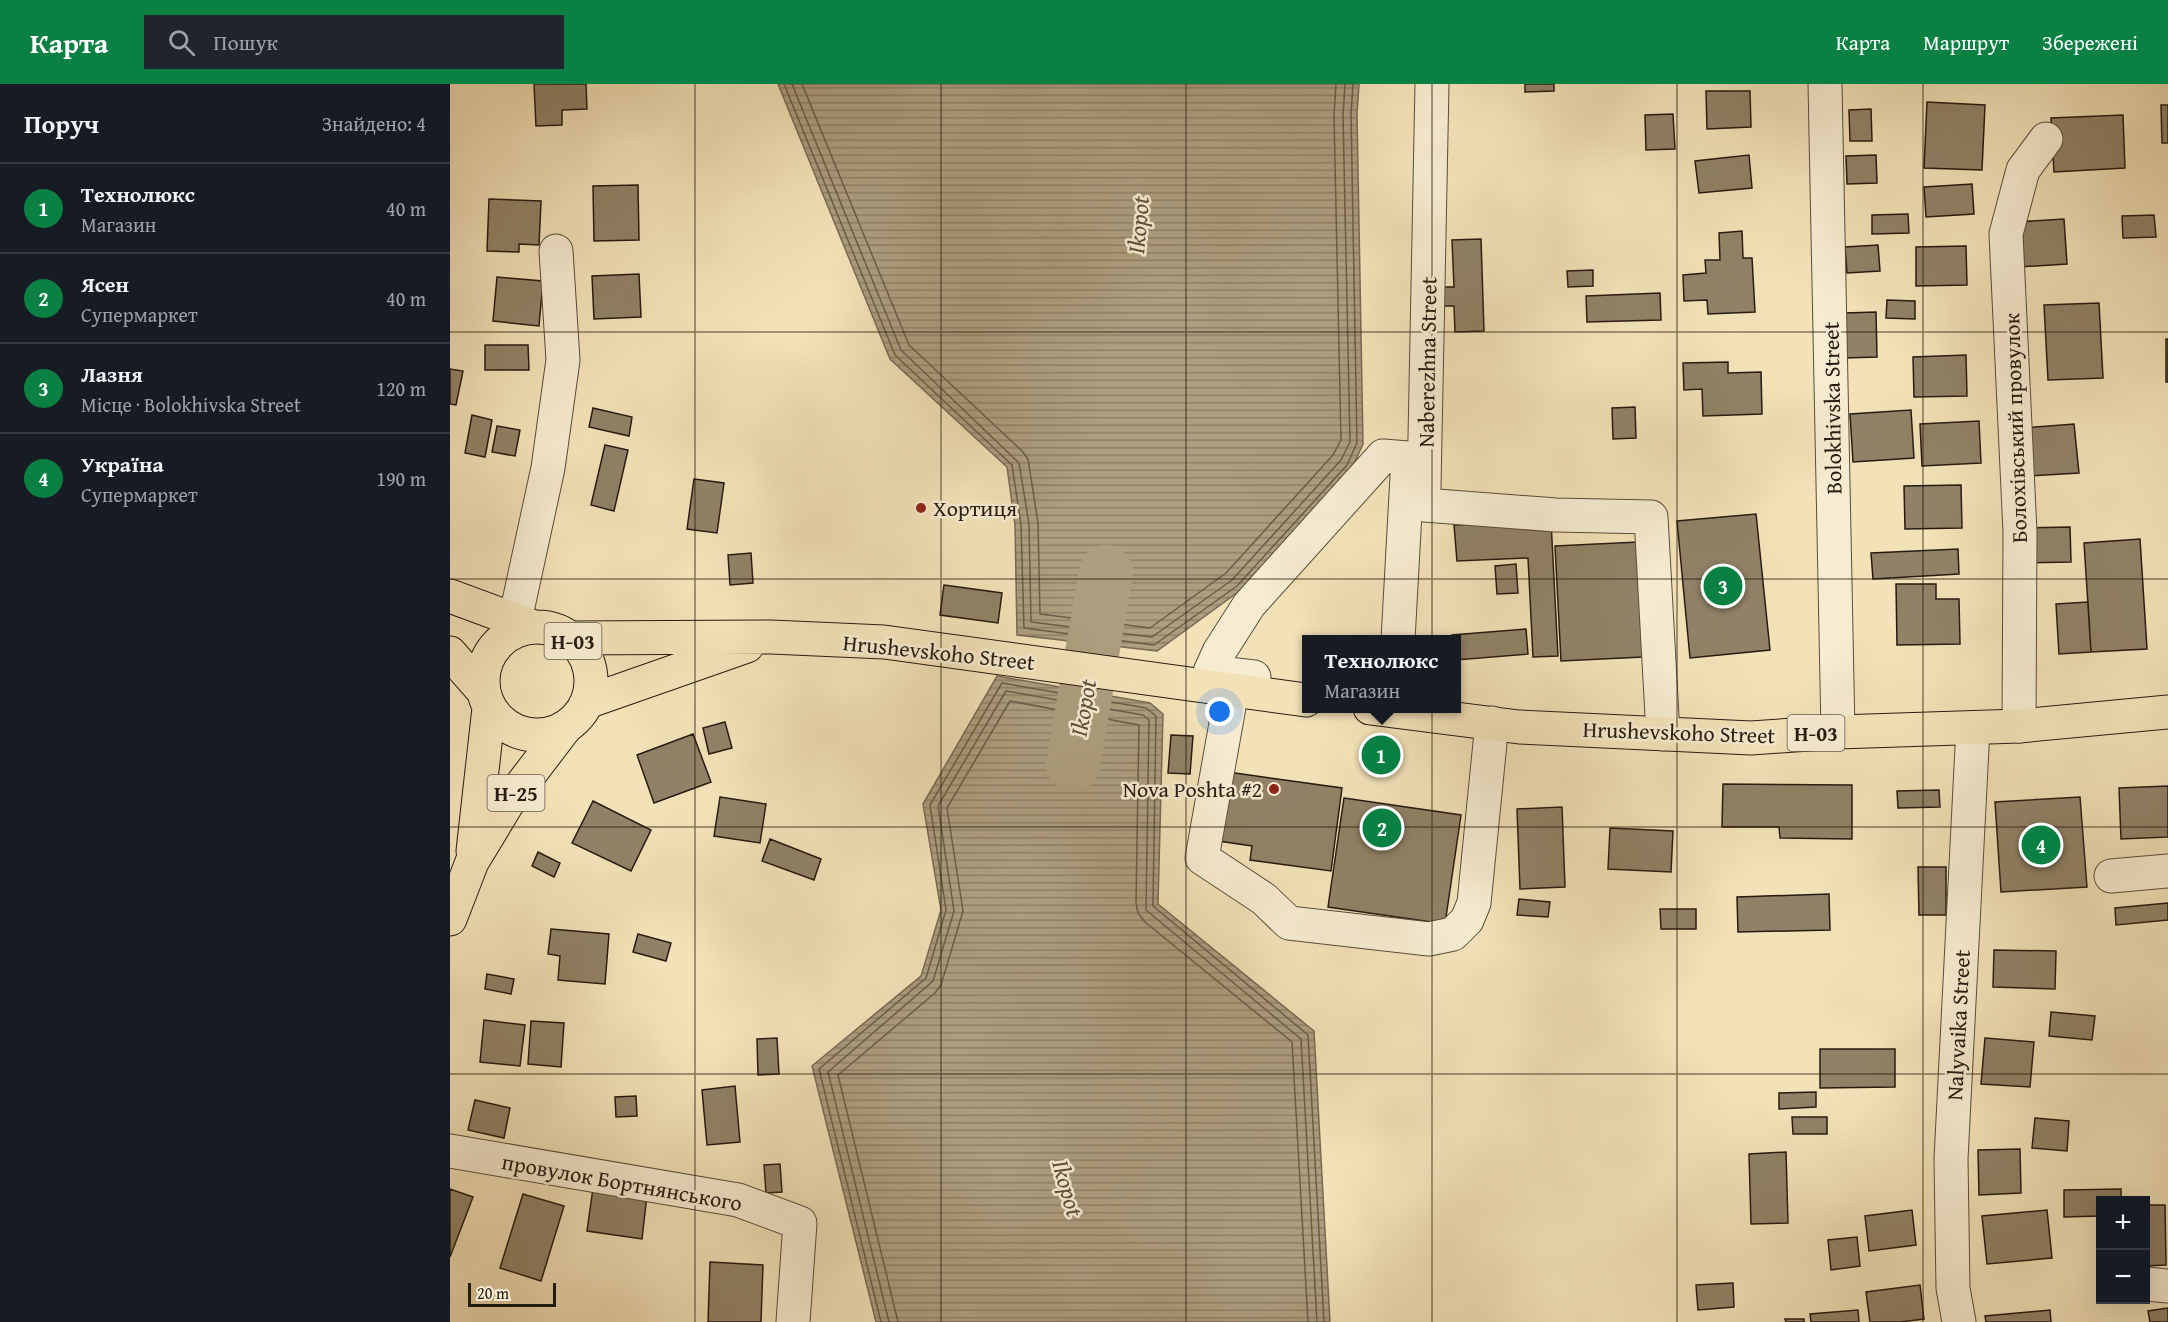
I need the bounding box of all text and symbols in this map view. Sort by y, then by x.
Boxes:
search box [144,15,564,69]
text: Карта [30,22,108,63]
icon: search [165,26,198,59]
text: Пошук [213,26,278,58]
text: Карта [1836,27,1890,58]
text: Маршрут [1923,27,2009,58]
text: Збережені [2042,27,2138,58]
text: Поруч [24,104,99,143]
text: Знайдено: 4 [322,109,426,138]
text: Технолюкс [81,178,195,210]
text: 1 [38,194,49,223]
text: 40 m [386,194,426,223]
water label: Ikopot [1118,194,1158,255]
text: Магазин [81,210,156,239]
text: Ясен [81,268,129,300]
street label: Naberezhna Street [1410,276,1444,448]
text: 2 [38,284,49,313]
text: 40 m [386,284,426,313]
text: Супермаркет [81,300,198,329]
street label: Болохівський провулок [1995,312,2035,544]
street label: Bolokhivska Street [1814,321,1850,495]
text: Лазня [81,358,143,390]
text: 3 [38,374,49,403]
text: 120 m [376,374,426,403]
text: Місце · Bolokhivska Street [81,390,301,419]
text: Україна [81,448,164,480]
text: 4 [38,464,49,493]
text: 190 m [376,464,426,493]
text: Супермаркет [81,480,198,509]
place label: Хортиця [933,492,1017,524]
marker: Хортиця [914,501,928,515]
pin: 3 [1704,564,1742,608]
road number: Н-03 [544,623,602,659]
street label: Hrushevskoho Street [841,626,1037,678]
popup [1302,635,1461,713]
text: Технолюкс [1325,644,1438,676]
water label: Ikopot [1061,676,1105,739]
text: Магазин [1325,676,1400,705]
your location [1205,697,1234,726]
street label: Hrushevskoho Street [1582,713,1776,751]
road number: Н-03 [1788,715,1844,751]
pin: 1 [1362,732,1400,778]
place label: Nova Poshta #2 [1123,773,1262,805]
road number: Н-25 [488,775,544,811]
marker: Nova Poshta #2 [1267,782,1281,796]
pin: 2 [1362,806,1402,850]
pin: 4 [2022,822,2060,867]
street label: Nalyvaika Street [1938,948,1978,1101]
street label: провулок Бортнянського [499,1145,745,1219]
water label: Ikopot [1043,1155,1093,1221]
map controls [2096,1196,2150,1304]
button: + [2096,1196,2150,1250]
button: − [2096,1250,2150,1304]
scale bar [468,1280,556,1308]
text: 20 m [477,1281,509,1305]

